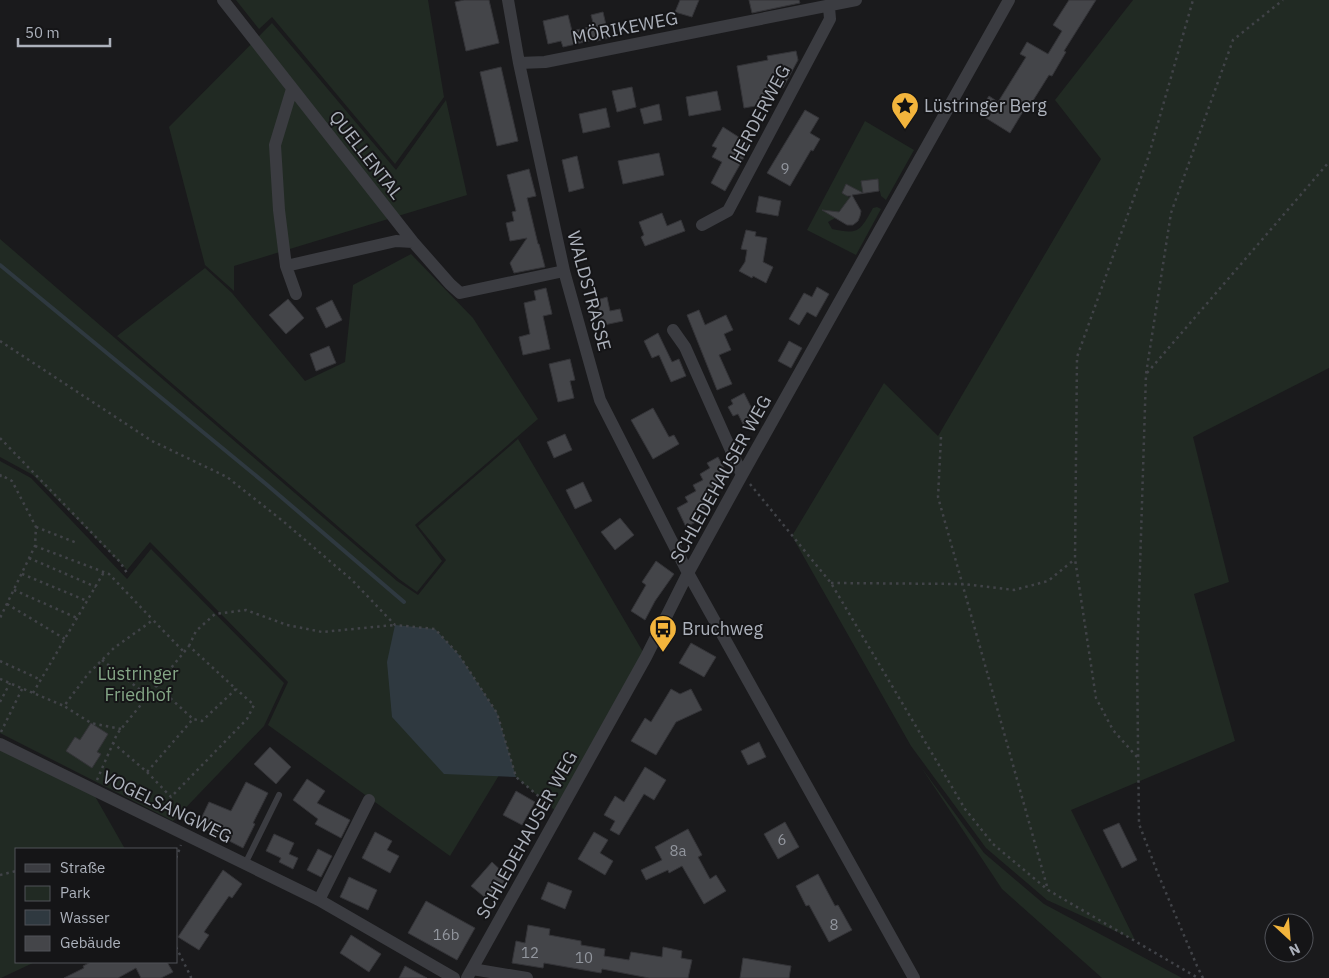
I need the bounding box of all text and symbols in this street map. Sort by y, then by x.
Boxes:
street label: MÖRIKEWEG [570,6,680,49]
scale bar [18,15,110,47]
text: 50 m [25,23,60,42]
street label: HERDERWEG [724,61,795,167]
place icon: Lüstringer Berg [890,91,920,130]
place label: Lüstringer Berg [924,94,1047,117]
street label: QUELLENTAL [325,106,408,204]
house number: 9 [780,159,790,178]
street label: WALDSTRASSE [562,228,617,353]
street label: SCHLEDEHAUSER WEG [665,391,776,567]
bus stop icon: Bruchweg [648,614,678,653]
place label: Bruchweg [682,617,763,640]
park label: Lüstringer Friedhof [97,662,179,706]
street label: SCHLEDEHAUSER WEG [471,747,582,923]
street label: VOGELSANGWEG [98,765,236,848]
house number: 6 [777,830,787,849]
house number: 8a [669,841,687,860]
legend [15,848,178,963]
text: Straße [60,858,105,877]
text: Park [60,883,90,902]
text: Wasser [60,908,110,927]
north arrow [1264,913,1314,963]
house number: 8 [829,915,839,934]
house number: 16b [433,925,459,944]
text: Gebäude [60,933,121,952]
text: N [1286,939,1303,960]
house number: 12 [521,943,539,962]
house number: 10 [575,948,593,967]

